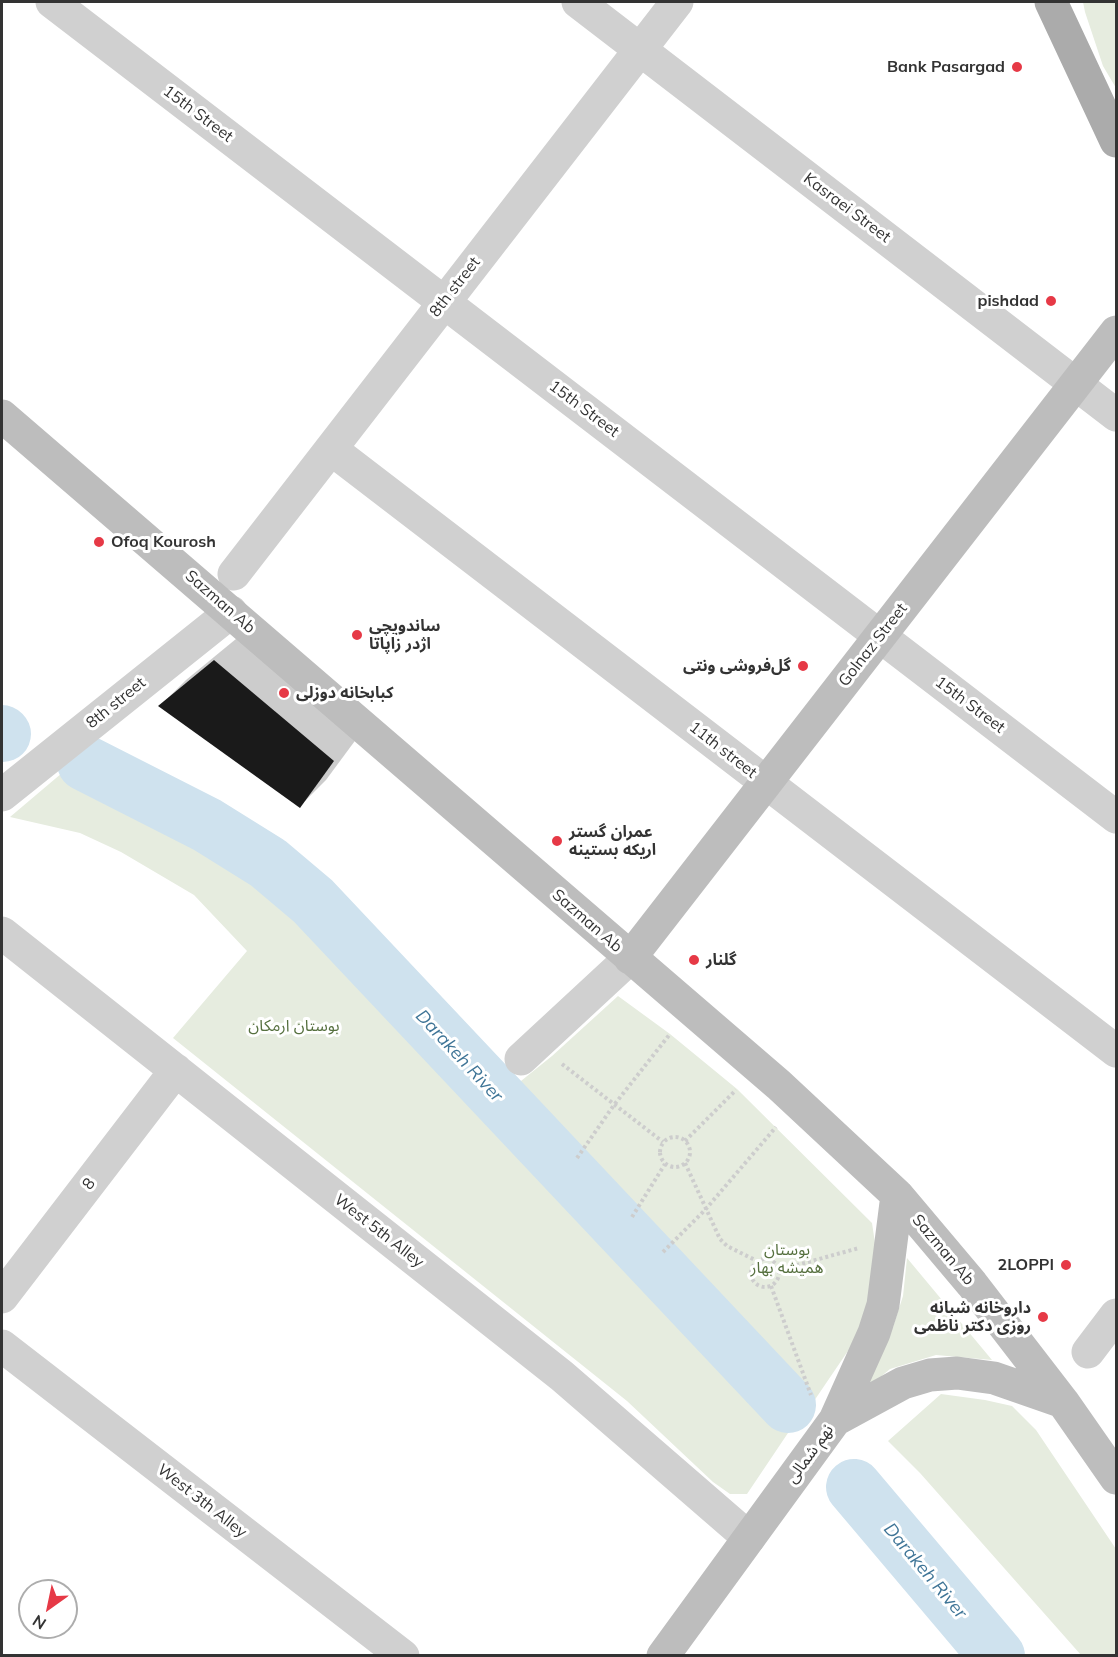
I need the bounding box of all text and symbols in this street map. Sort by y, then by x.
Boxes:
place label: Bank Pasargad [887,57,1005,77]
marker: Bank Pasargad [1010,60,1024,74]
street label: 15th Street [159,81,237,147]
street label: Kasraei Street [800,169,894,247]
street label: 8th street [426,253,484,321]
place label: pishdad [977,291,1039,311]
marker: pishdad [1044,294,1058,308]
street label: 15th Street [545,376,623,442]
place label: Ofoq Kourosh [111,532,216,552]
marker: Ofoq Kourosh [92,535,106,549]
street label: Sazman Ab [181,566,259,638]
street label: Golnaz Street [835,600,911,690]
place label: ساندویچی اژدر زاپاتا [369,616,440,654]
marker: ساندویچی اژدر زاپاتا [350,628,364,642]
place label: گل‌فروشی ونتی [683,656,791,676]
marker: گل‌فروشی ونتی [796,659,810,673]
street label: 15th Street [931,672,1009,738]
street label: 8th street [82,673,150,733]
place label: کبابخانه دوزلی [296,683,393,703]
marker: کبابخانه دوزلی [277,686,291,700]
street label: 11th street [685,718,761,782]
place label: عمران گستر اریکه بستینه [569,822,656,860]
marker: عمران گستر اریکه بستینه [550,834,564,848]
street label: Sazman Ab [548,885,626,957]
place label: گلنار [706,950,737,970]
marker: گلنار [687,953,701,967]
water label: Darakeh River [411,1005,507,1107]
park label: بوستان ارمکان [248,1016,340,1036]
street label: 8 [78,1174,100,1194]
street label: West 5th Alley [330,1190,428,1272]
street label: Sazman Ab [908,1211,978,1289]
park label: بوستان همیشه بهار [751,1240,823,1278]
place label: 2LOPPI [998,1255,1054,1275]
marker: 2LOPPI [1059,1258,1073,1272]
place label: داروخانه شبانه روزی دکتر ناظمی [914,1298,1031,1336]
marker: داروخانه شبانه روزی دکتر ناظمی [1036,1310,1050,1324]
street label: نهم شمالی [782,1421,838,1487]
street label: West 3th Alley [153,1460,251,1542]
water label: Darakeh River [879,1519,971,1623]
north arrow [18,1579,78,1639]
text: N [29,1611,50,1634]

